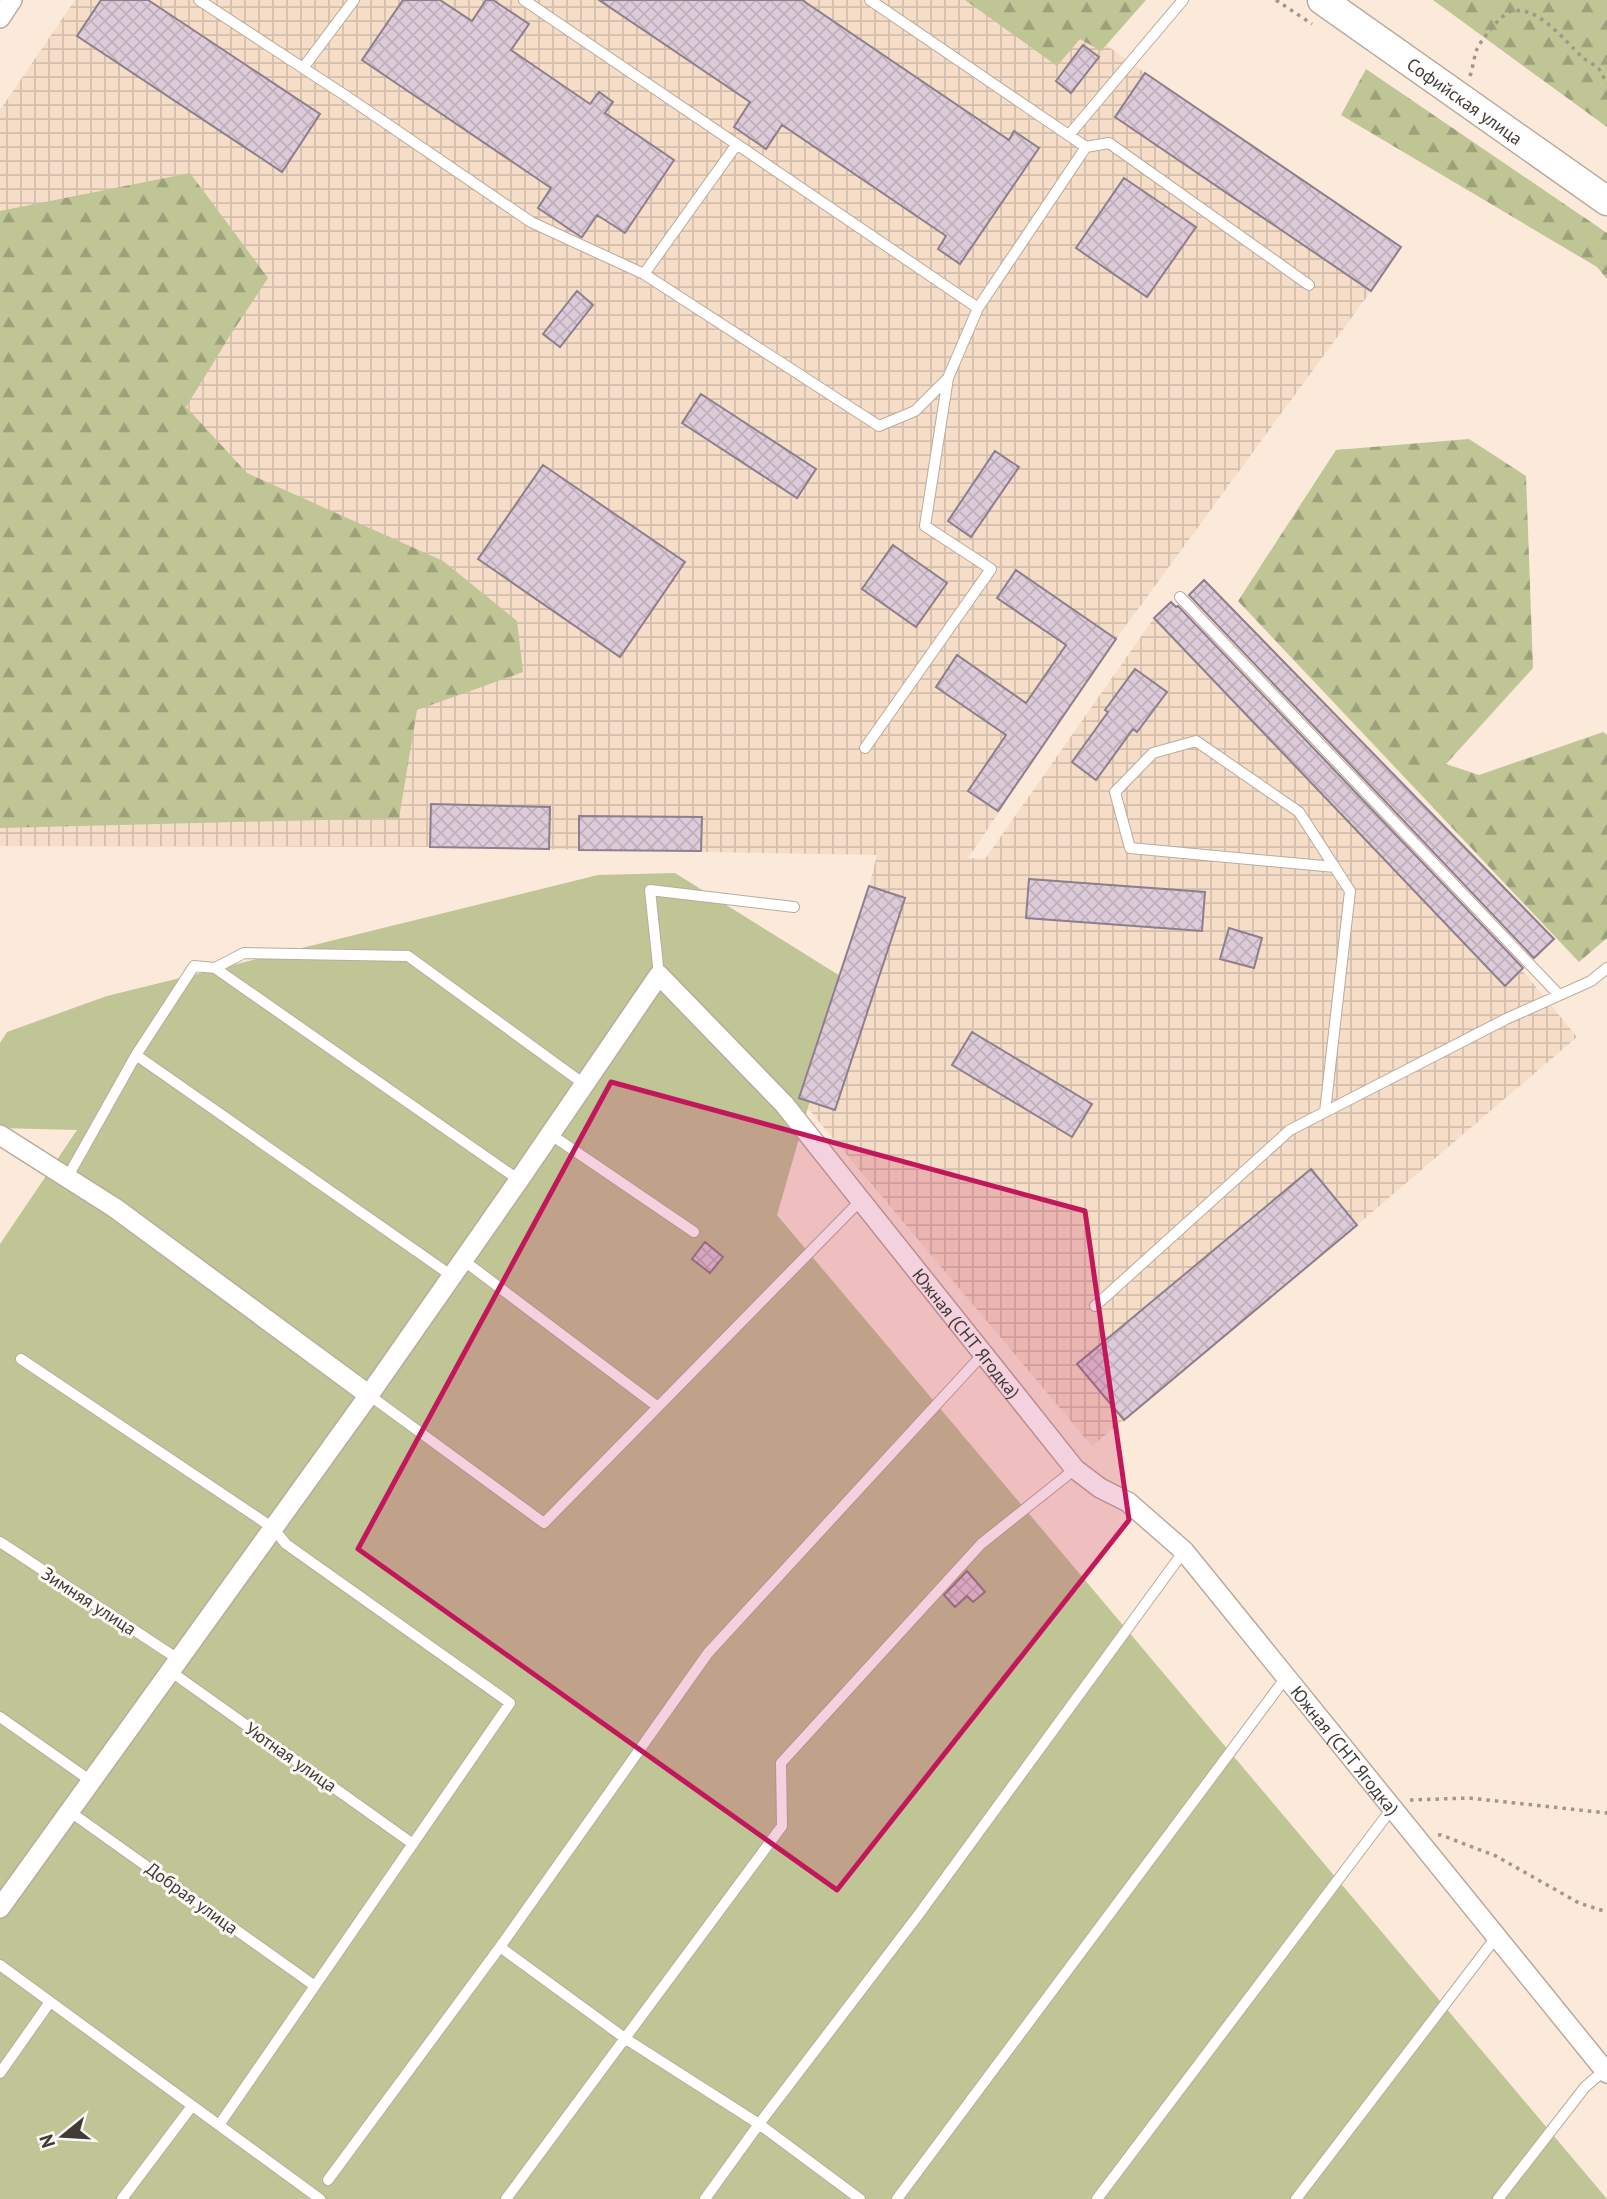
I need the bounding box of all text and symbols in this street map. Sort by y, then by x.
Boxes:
street label: Софийская улица [1403,52,1527,149]
street label: Южная (СНТ Ягодка) [908,1263,1026,1403]
street label: Зимняя улица [37,1562,141,1640]
street label: Южная (СНТ Ягодка) [1286,1681,1405,1819]
street label: Уютная улица [241,1717,341,1797]
street label: Добрая улица [141,1857,243,1939]
north arrow [28,2101,98,2171]
text: N [33,2132,60,2151]

